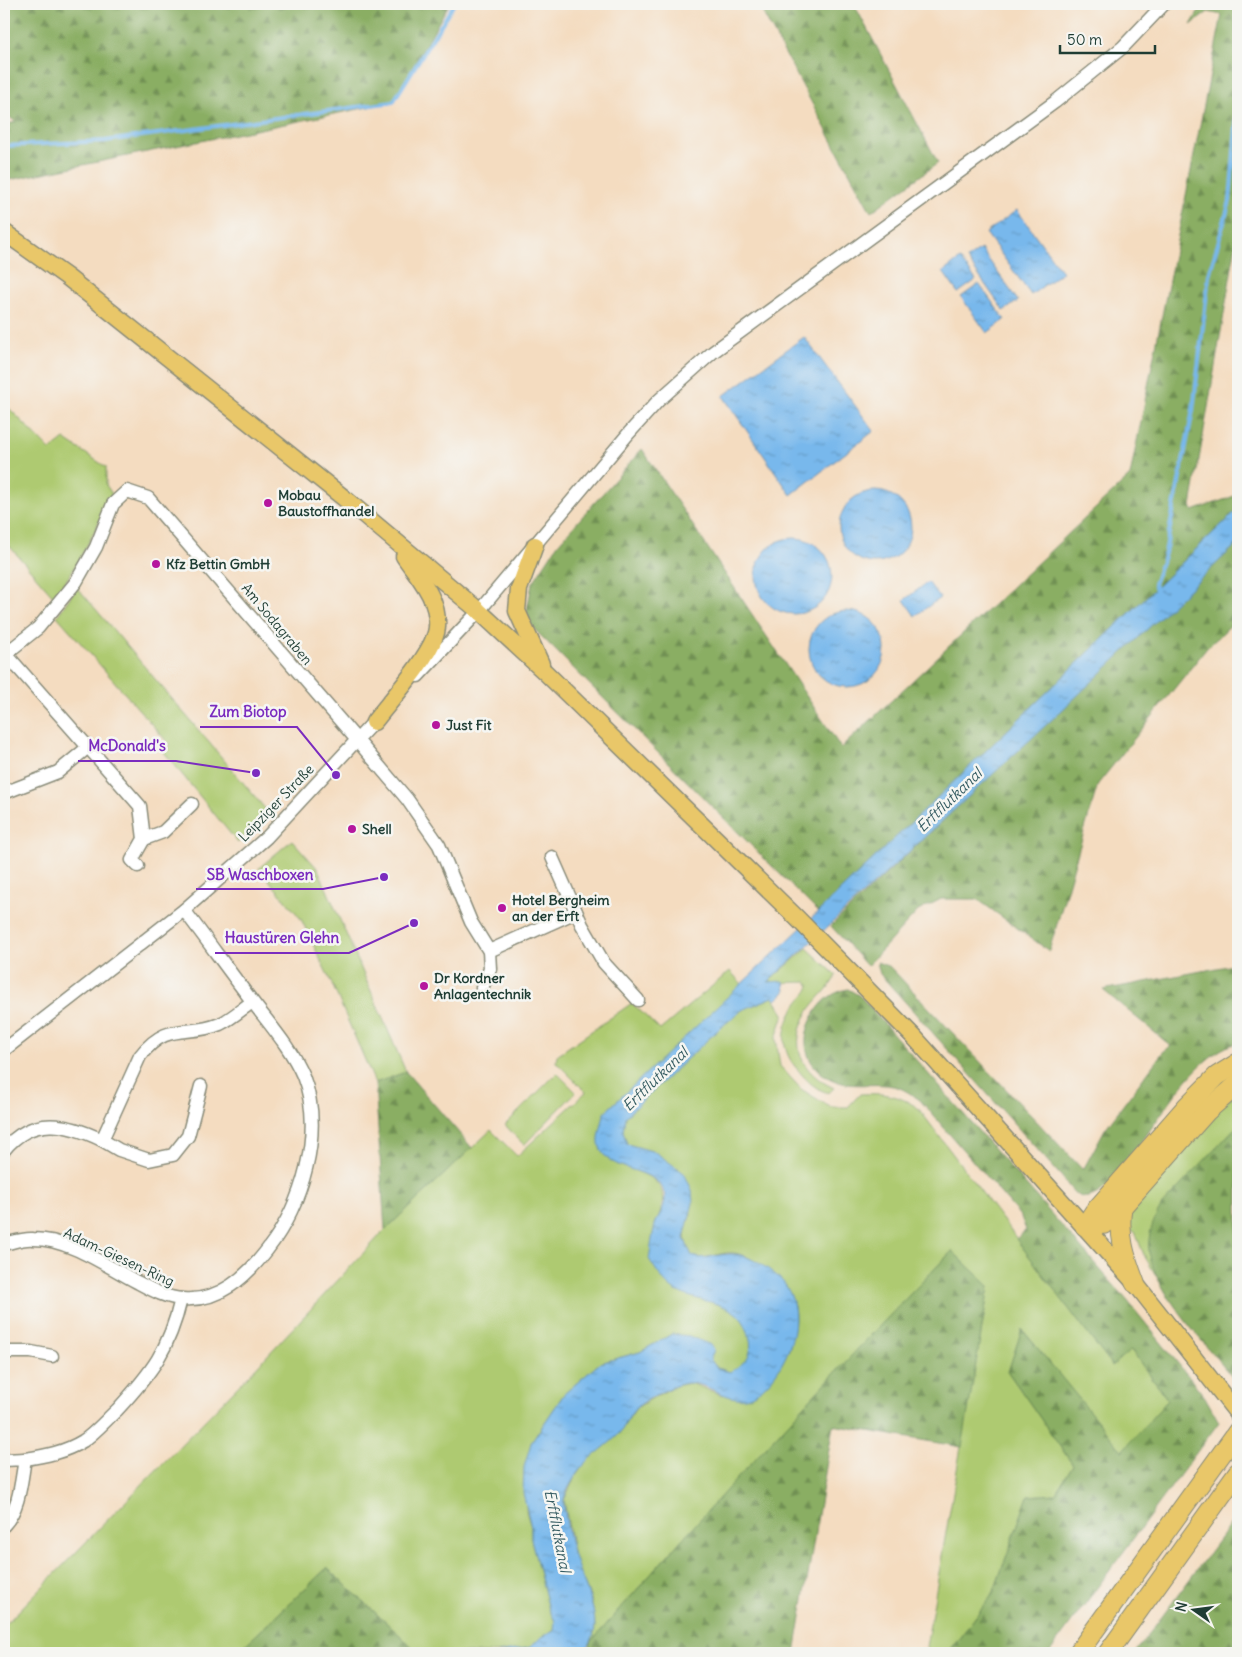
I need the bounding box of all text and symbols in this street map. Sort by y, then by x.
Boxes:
scale bar [1060,22,1154,54]
text: 50 m [1067,30,1102,49]
place label: Mobau Baustoffhandel [278,486,374,520]
marker: Mobau Baustoffhandel [262,497,274,509]
place label: Kfz Bettin GmbH [166,555,270,573]
marker: Kfz Bettin GmbH [150,558,162,570]
street label: Am Sodagraben [238,579,316,669]
callout: Zum Biotop [200,697,297,727]
text: Zum Biotop [209,702,287,722]
place label: Just Fit [446,716,492,734]
marker: Just Fit [430,719,442,731]
callout: McDonald's [78,731,176,761]
text: McDonald's [88,736,166,755]
street label: Leipziger Straße [234,760,318,846]
water label: Erftflutkanal [912,762,988,836]
place label: Shell [362,820,392,838]
marker: Shell [346,823,358,835]
callout: SB Waschboxen [196,859,323,889]
text: SB Waschboxen [207,865,314,884]
place label: Hotel Bergheim an der Erft [512,891,610,925]
marker: Hotel Bergheim an der Erft [496,902,508,914]
callout: Haustüren Glehn [215,923,349,953]
text: Haustüren Glehn [225,928,339,947]
place label: Dr Kordner Anlagentechnik [434,969,531,1003]
marker: Dr Kordner Anlagentechnik [418,980,430,992]
water label: Erftflutkanal [618,1041,694,1115]
street label: Adam-Giesen-Ring [61,1223,177,1291]
water label: Erftflutkanal [541,1488,576,1576]
north arrow [1170,1584,1220,1634]
text: N [1171,1600,1191,1614]

